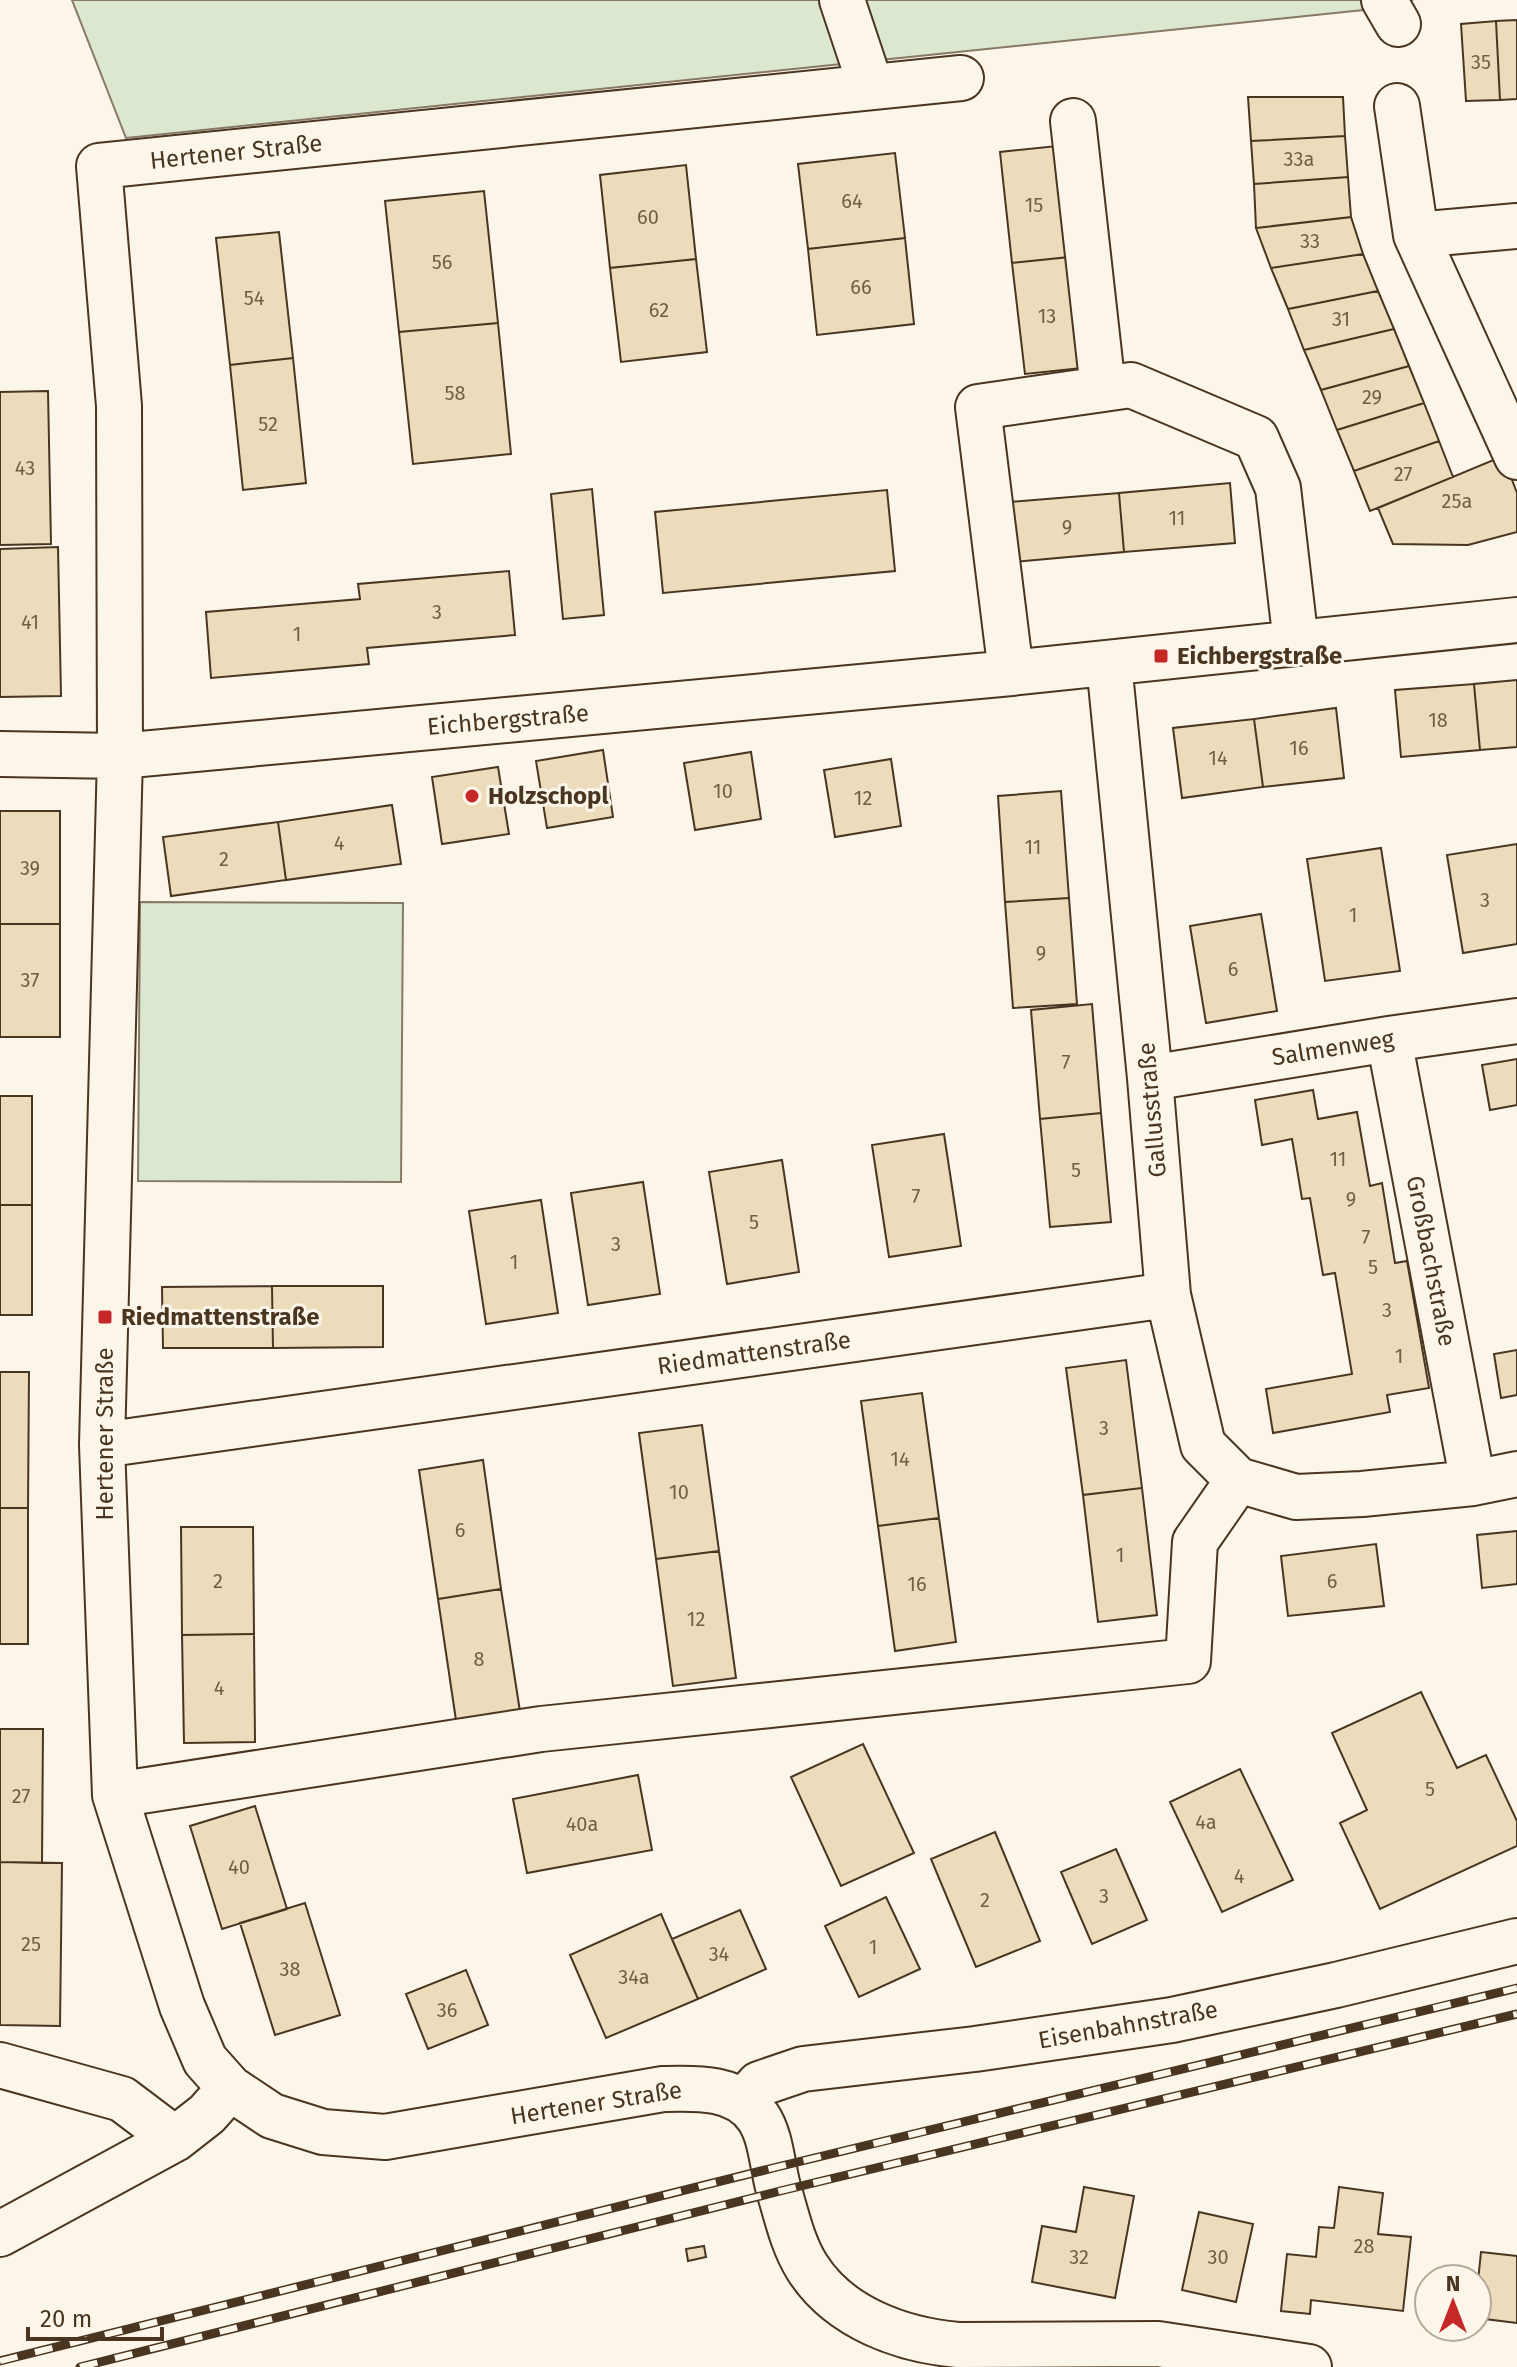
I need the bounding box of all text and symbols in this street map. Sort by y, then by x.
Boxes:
house number: 35 [1471,50,1491,74]
street label: Hertener Straße [148,129,324,175]
house number: 33a [1284,147,1314,171]
house number: 64 [841,189,863,213]
house number: 15 [1025,193,1043,217]
house number: 60 [637,205,659,229]
house number: 33 [1300,229,1320,253]
house number: 56 [432,250,452,274]
house number: 66 [850,275,872,299]
house number: 54 [244,286,265,310]
house number: 62 [649,298,669,322]
house number: 13 [1038,304,1056,328]
house number: 31 [1332,307,1350,331]
house number: 58 [444,381,466,405]
house number: 29 [1362,385,1382,409]
house number: 52 [258,412,278,436]
house number: 43 [15,456,35,480]
house number: 27 [1394,462,1412,486]
house number: 25a [1442,489,1472,513]
house number: 11 [1168,506,1186,530]
house number: 9 [1062,515,1072,539]
house number: 3 [432,600,442,624]
house number: 41 [21,610,39,634]
house number: 1 [293,622,301,646]
place label: Eichbergstraße [1177,642,1342,670]
marker: Eichbergstraße [1152,647,1170,665]
street label: Eichbergstraße [426,699,590,741]
house number: 18 [1428,708,1448,732]
house number: 16 [1289,736,1309,760]
house number: 14 [1208,746,1228,770]
house number: 10 [713,779,733,803]
place label: Holzschopl [488,782,609,810]
house number: 12 [854,786,872,810]
marker: Holzschopl [463,787,481,805]
house number: 4 [334,831,345,855]
house number: 11 [1024,835,1042,859]
house number: 2 [219,847,229,871]
house number: 39 [20,856,40,880]
house number: 3 [1480,888,1490,912]
house number: 1 [1349,903,1357,927]
house number: 9 [1036,941,1046,965]
house number: 6 [1228,957,1238,981]
house number: 37 [21,968,39,992]
street label: Salmenweg [1270,1024,1397,1071]
street label: Gallusstraße [1132,1041,1172,1179]
house number: 7 [1062,1050,1071,1074]
house number: 11 [1329,1147,1347,1171]
house number: 5 [1071,1158,1081,1182]
street label: Großbachstraße [1401,1173,1461,1349]
house number: 7 [912,1184,921,1208]
house number: 9 [1346,1187,1356,1211]
house number: 5 [749,1210,759,1234]
house number: 7 [1362,1225,1371,1249]
house number: 3 [611,1232,621,1256]
house number: 1 [510,1250,518,1274]
house number: 5 [1368,1255,1378,1279]
house number: 3 [1382,1298,1392,1322]
place label: Riedmattenstraße [121,1303,319,1331]
marker: Riedmattenstraße [96,1308,114,1326]
street label: Riedmattenstraße [655,1326,853,1380]
house number: 1 [1395,1344,1403,1368]
street label: Hertener Straße [91,1347,119,1521]
house number: 3 [1099,1416,1109,1440]
house number: 14 [890,1447,910,1471]
house number: 10 [669,1480,689,1504]
house number: 6 [455,1518,465,1542]
house number: 1 [1116,1543,1124,1567]
house number: 2 [213,1569,223,1593]
house number: 6 [1327,1569,1337,1593]
house number: 16 [907,1572,927,1596]
house number: 12 [687,1607,705,1631]
house number: 8 [473,1647,485,1671]
house number: 4 [214,1676,225,1700]
house number: 5 [1425,1777,1435,1801]
house number: 27 [12,1784,30,1808]
house number: 4a [1195,1810,1217,1834]
house number: 40a [566,1812,598,1836]
house number: 40 [228,1855,250,1879]
house number: 4 [1234,1864,1245,1888]
house number: 3 [1099,1884,1109,1908]
house number: 2 [980,1888,990,1912]
house number: 25 [21,1932,41,1956]
house number: 1 [869,1935,877,1959]
house number: 34 [709,1942,730,1966]
house number: 38 [280,1957,301,1981]
house number: 34a [618,1965,650,1989]
street label: Eisenbahnstraße [1036,1995,1220,2055]
house number: 36 [437,1998,457,2022]
street label: Hertener Straße [508,2076,684,2130]
house number: 28 [1354,2234,1374,2258]
house number: 32 [1069,2245,1089,2269]
house number: 30 [1207,2245,1229,2269]
north arrow [1413,2263,1493,2343]
text: N [1446,2270,1460,2297]
scale bar [28,2291,162,2341]
text: 20 m [40,2305,92,2333]

